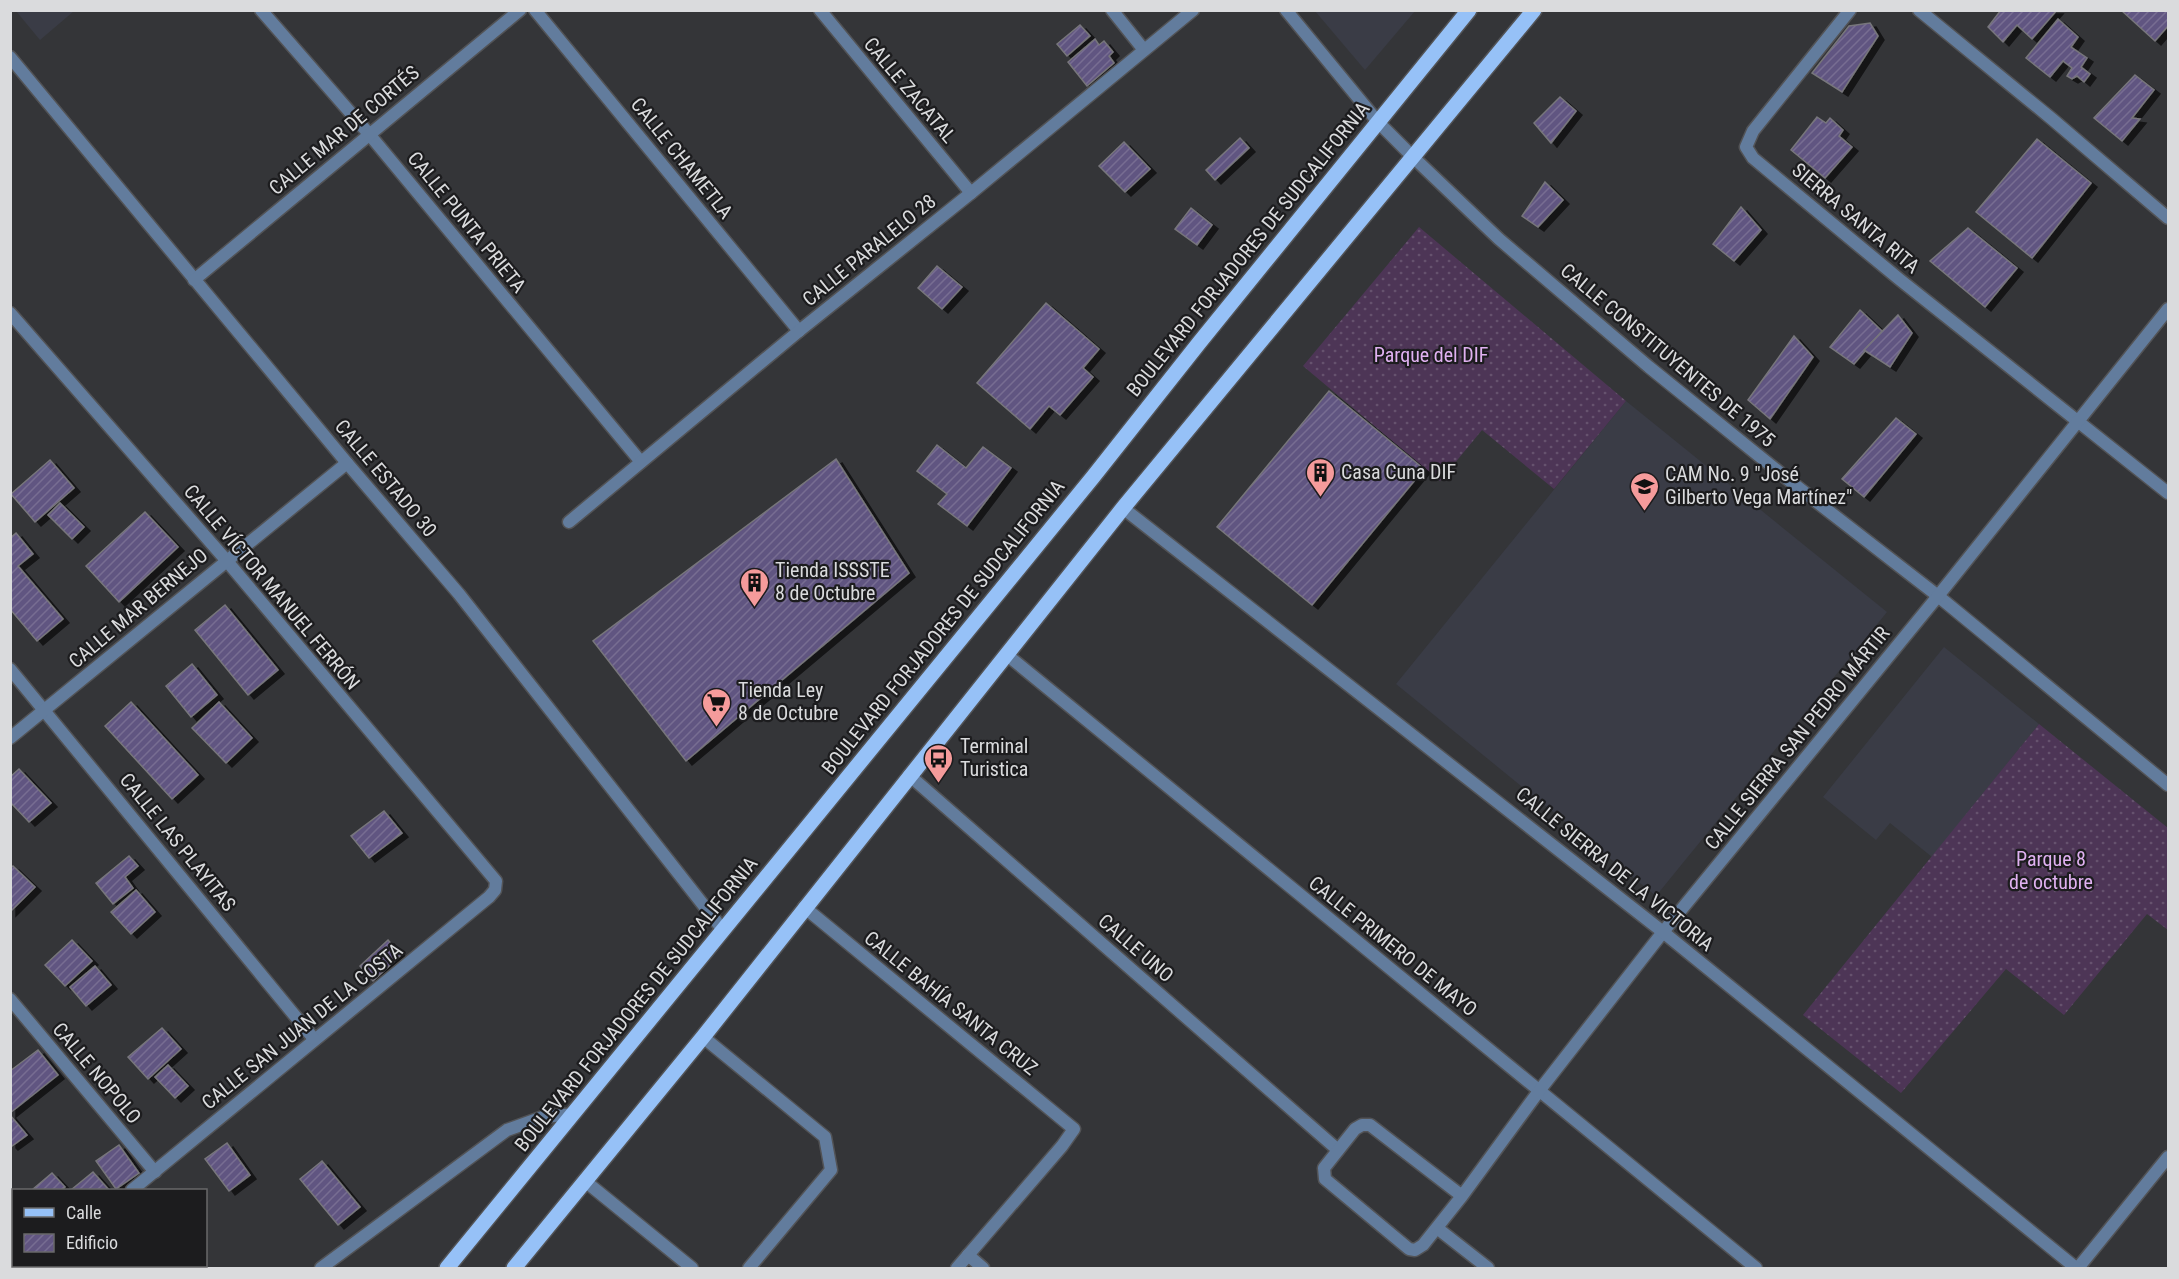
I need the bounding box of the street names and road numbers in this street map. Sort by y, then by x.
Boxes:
street label: CALLE ZACATAL [859,32,961,148]
street label: CALLE MAR DE CORTÉS [264,60,424,200]
street label: CALLE CHAMETLA [626,93,738,224]
street label: BOULEVARD FORJADORES DE SUDCALIFORNIA [1122,96,1375,401]
street label: CALLE PUNTA PRIETA [403,147,532,298]
street label: SIERRA SANTA RITA [1787,158,1925,279]
street label: CALLE PARALELO 28 [798,189,940,311]
street label: CALLE CONSTITUYENTES DE 1975 [1556,258,1780,452]
street label: CALLE ESTADO 30 [330,414,442,542]
street label: BOULEVARD FORJADORES DE SUDCALIFORNIA [817,474,1070,779]
street label: CALLE VÍCTOR MANUEL FERRÓN [179,479,365,695]
street label: CALLE MAR BERNEJO [64,543,212,673]
street label: CALLE SIERRA SAN PEDRO MÁRTIR [1699,621,1895,854]
street label: CALLE LAS PLAYITAS [115,768,241,916]
street label: CALLE SIERRA DE LA VICTORIA [1511,782,1719,957]
street label: BOULEVARD FORJADORES DE SUDCALIFORNIA [510,851,763,1156]
street label: CALLE PRIMERO DE MAYO [1304,871,1482,1021]
street label: CALLE UNO [1093,909,1179,987]
street label: CALLE BAHÍA SANTA CRUZ [860,926,1042,1080]
street label: CALLE SAN JUAN DE LA COSTA [197,937,408,1114]
street label: CALLE NOPOLO [48,1017,146,1129]

